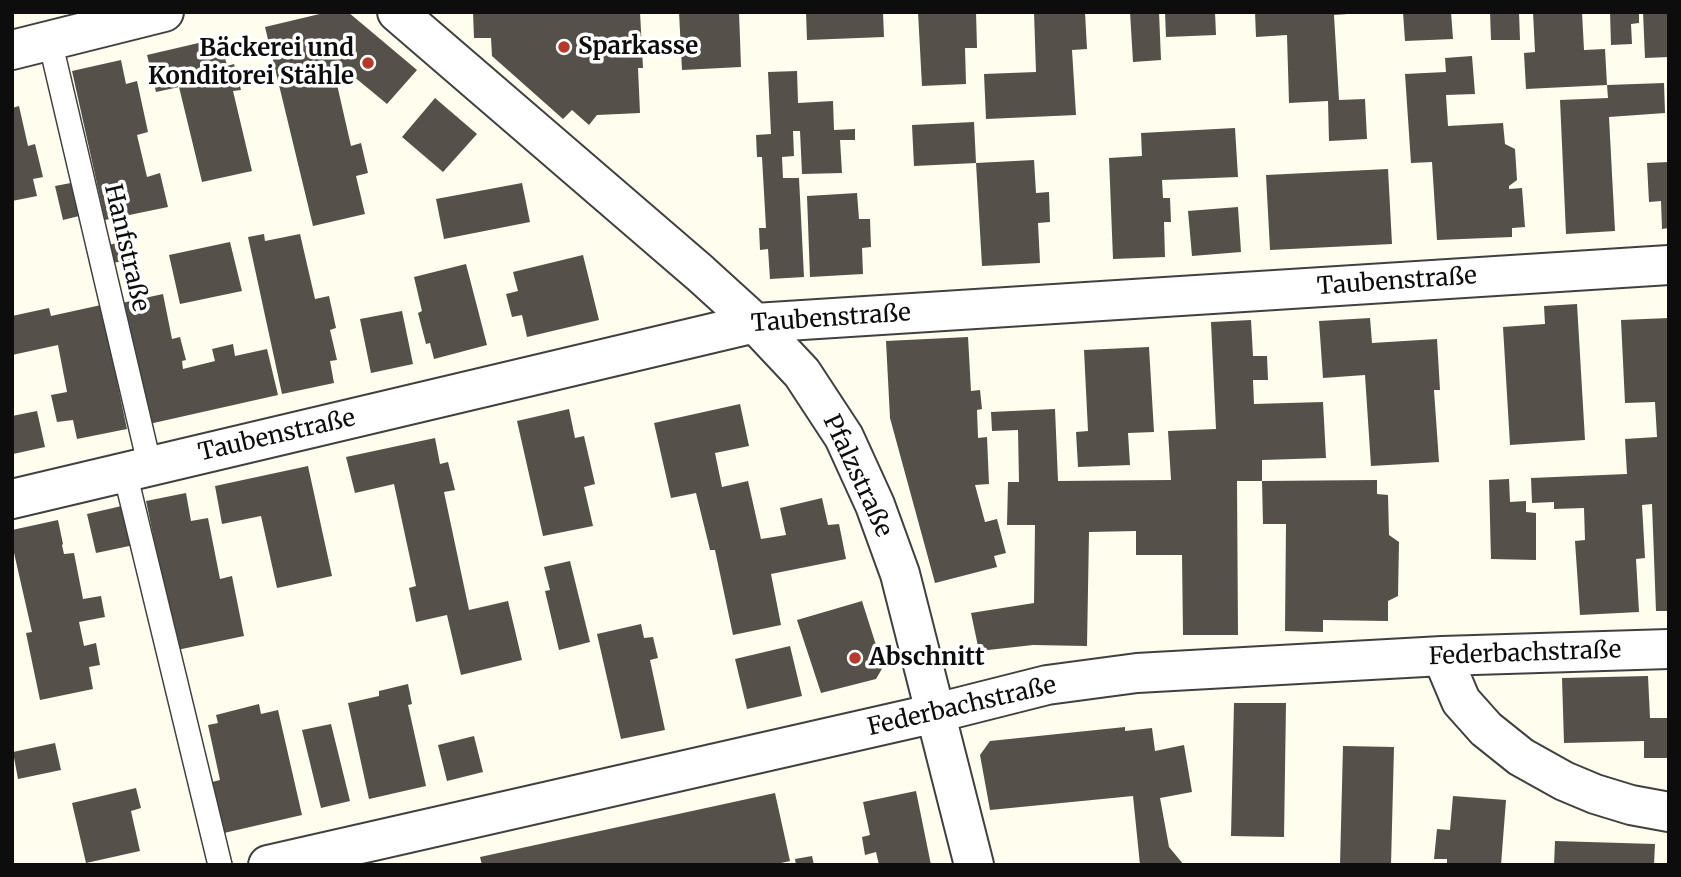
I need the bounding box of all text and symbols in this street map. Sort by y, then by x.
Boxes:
place label: Sparkasse [578,33,698,61]
place label: Bäckerei und Konditorei Stähle [148,35,354,91]
marker: Sparkasse [556,39,572,55]
marker: Bäckerei und Konditorei Stähle [360,55,376,71]
street label: Hanfstraße [97,181,155,315]
street label: Taubenstraße [1316,262,1478,302]
street label: Taubenstraße [750,299,912,339]
street label: Taubenstraße [196,404,358,468]
street label: Pfalzstraße [816,410,898,542]
street label: Federbachstraße [1428,636,1622,672]
place label: Abschnitt [869,644,985,672]
marker: Abschnitt [847,650,863,666]
street label: Federbachstraße [865,671,1059,743]

